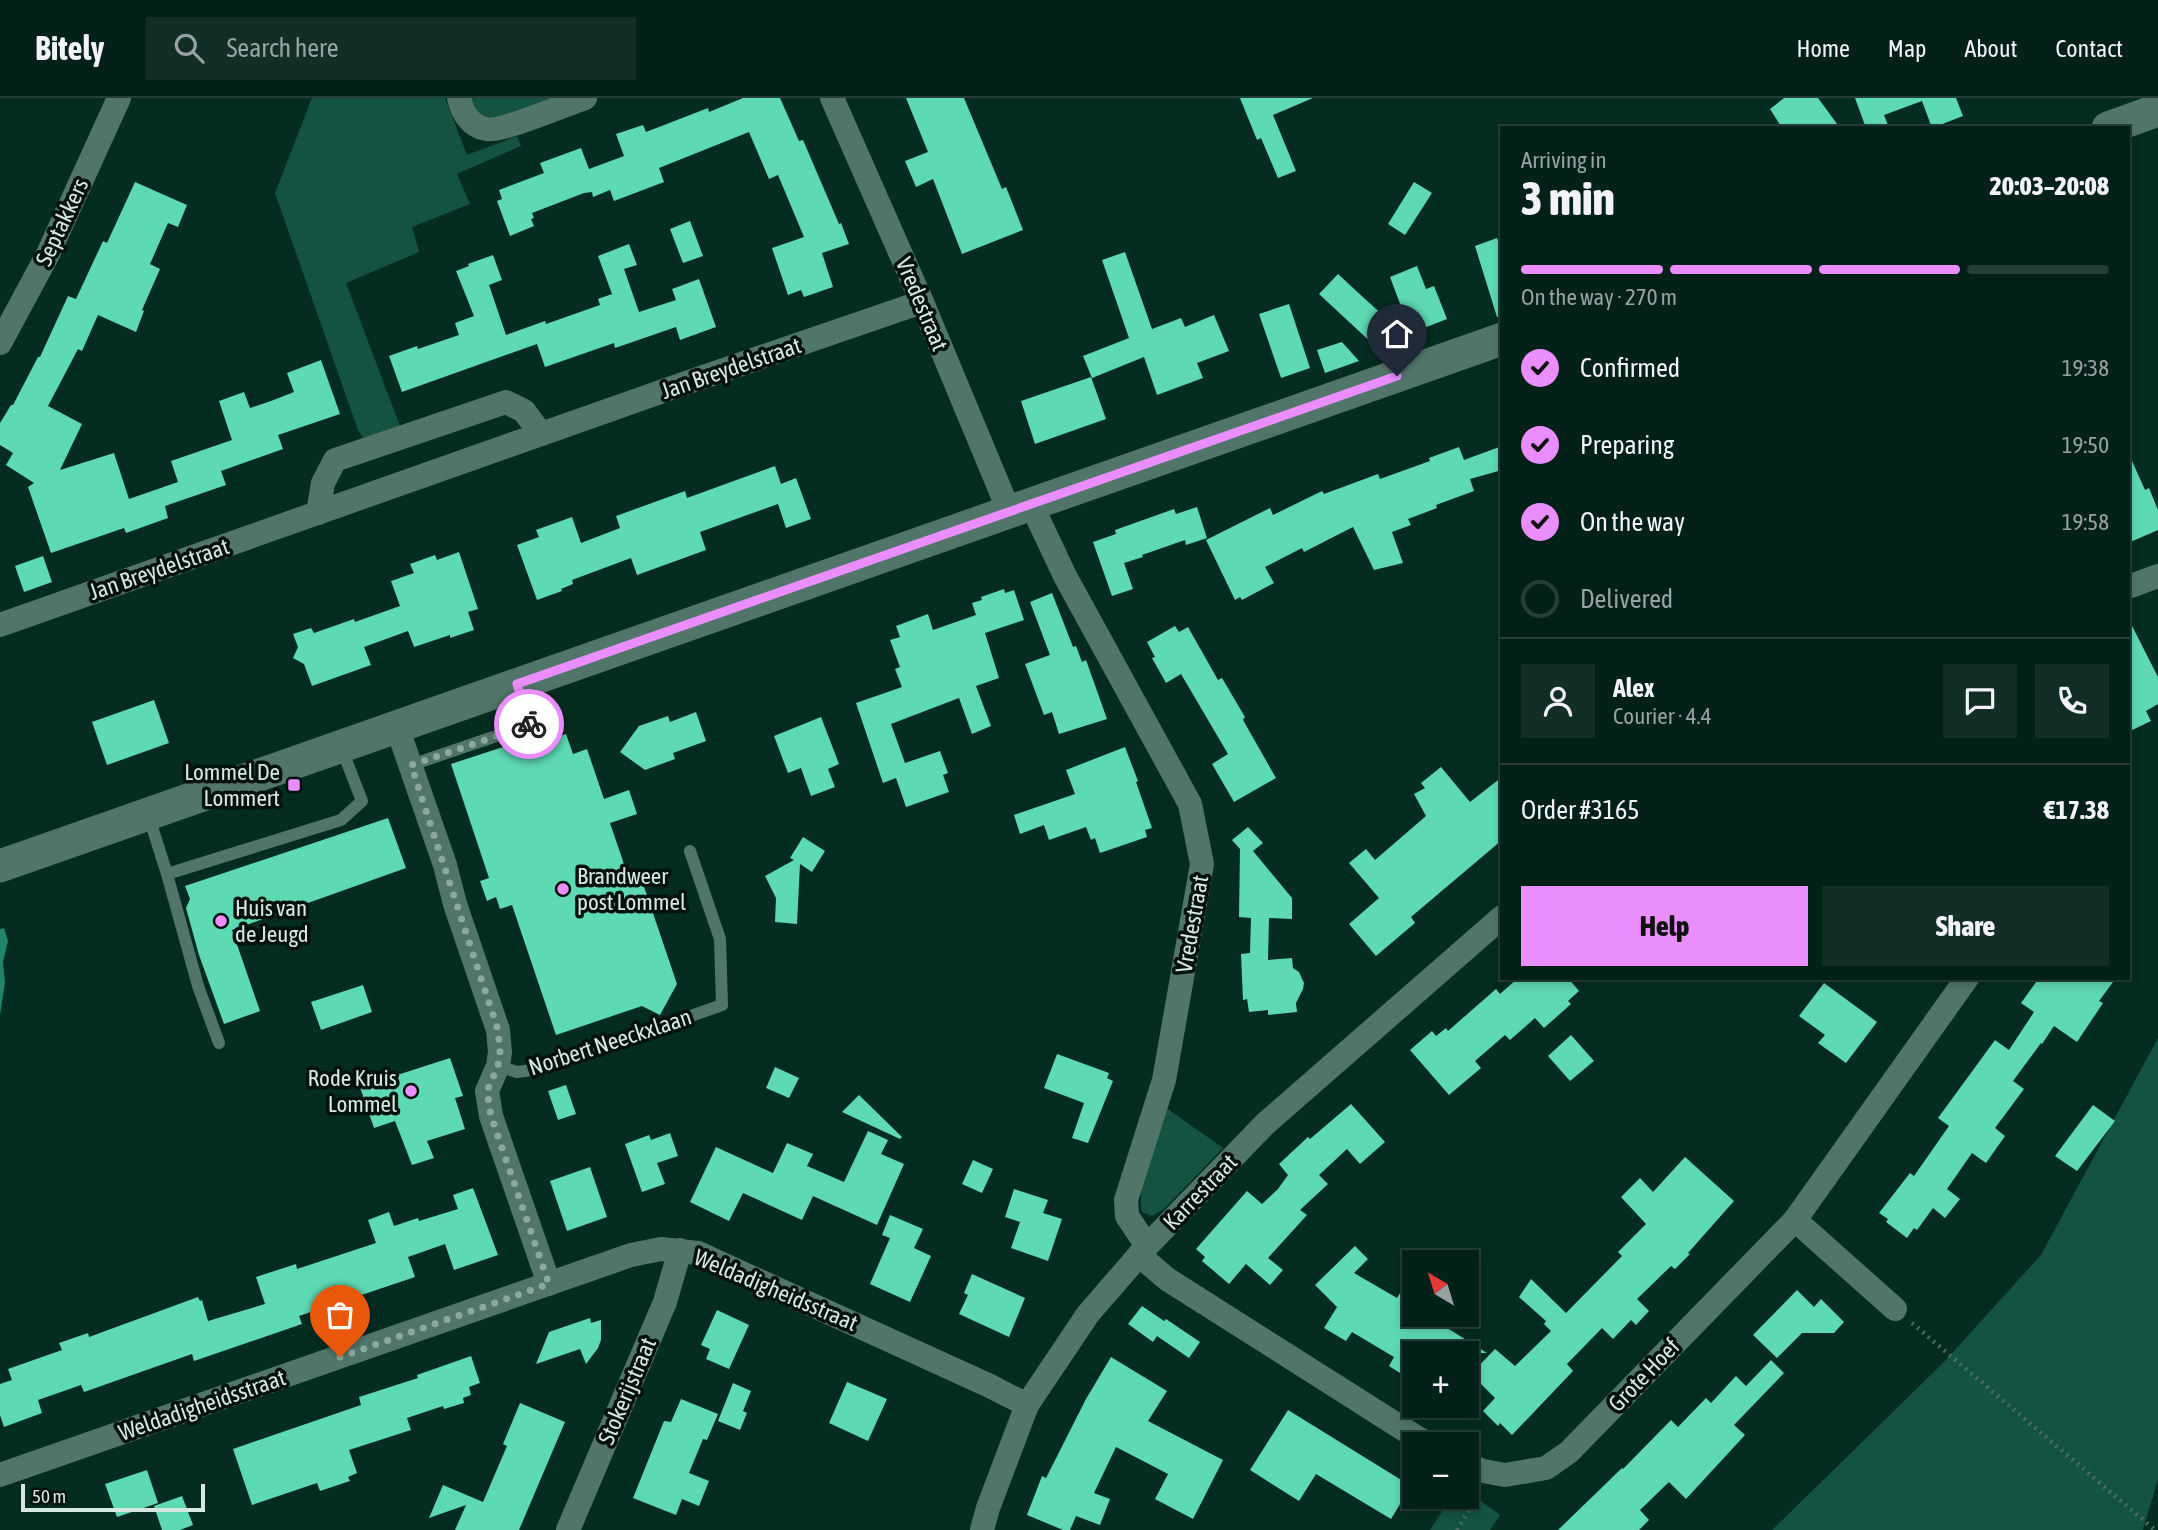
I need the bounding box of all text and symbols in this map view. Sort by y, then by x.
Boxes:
search box [146,17,636,80]
text: Bitely [35,29,104,67]
icon: search [170,29,208,67]
text: Search here [226,33,339,63]
text: Home [1796,35,1850,62]
text: Map [1888,35,1926,62]
text: About [1964,35,2017,62]
text: Contact [2055,35,2123,62]
text: Arriving in [1521,147,1607,173]
text: 20:03–20:08 [1990,171,2109,201]
text: 3 min [1521,172,1615,225]
street label: Septakkers [30,174,94,270]
street label: Vredestraat [891,253,953,355]
text: On the way · 270 m [1521,284,1677,310]
pin [1367,304,1427,376]
icon: home [1378,315,1416,353]
street label: Jan Breydelstraat [658,332,804,404]
icon: check [1521,349,1559,387]
text: Confirmed [1580,353,1680,383]
text: 19:38 [2062,355,2109,381]
icon: check [1521,426,1559,464]
text: Preparing [1580,430,1674,460]
text: 19:50 [2062,432,2109,458]
icon: check [1521,503,1559,541]
text: On the way [1580,507,1685,537]
text: 19:58 [2062,509,2109,535]
street label: Jan Breydelstraat [86,533,232,605]
text: Delivered [1580,584,1673,614]
button: person [1521,664,1595,738]
button: chat [1943,664,2017,738]
button: phone [2035,664,2109,738]
text: Alex [1613,673,1654,703]
courier [494,689,564,759]
text: Courier · 4.4 [1613,703,1712,729]
icon: bike [510,705,548,743]
place label: Lommel De Lommert [184,759,280,811]
marker: Lommel De Lommert [286,777,302,793]
text: Order #3165 [1521,795,1640,825]
text: €17.38 [2044,795,2109,825]
place label: Brandweer post Lommel [577,863,686,915]
street label: Vredestraat [1171,873,1213,975]
marker: Brandweer post Lommel [555,881,571,897]
button: Help [1521,886,1808,966]
button: Share [1822,886,2109,966]
place label: Huis van de Jeugd [235,895,309,947]
marker: Huis van de Jeugd [213,913,229,929]
street label: Norbert Neeckxlaan [525,1003,695,1081]
place label: Rode Kruis Lommel [308,1065,397,1117]
marker: Rode Kruis Lommel [403,1083,419,1099]
street label: Karrestraat [1158,1149,1242,1235]
street label: Weldadigheidsstraat [690,1244,862,1336]
north arrow [1402,1250,1479,1326]
map controls [1402,1250,1479,1509]
pin [310,1285,370,1357]
icon: bag [321,1296,359,1334]
street label: Grote Hoef [1603,1333,1685,1417]
street label: Stokerijstraat [593,1334,661,1448]
button: + [1402,1341,1479,1418]
street label: Weldadigheidsstraat [115,1364,289,1446]
button: − [1402,1432,1479,1509]
scale bar [21,1481,205,1513]
text: 50 m [32,1485,66,1507]

